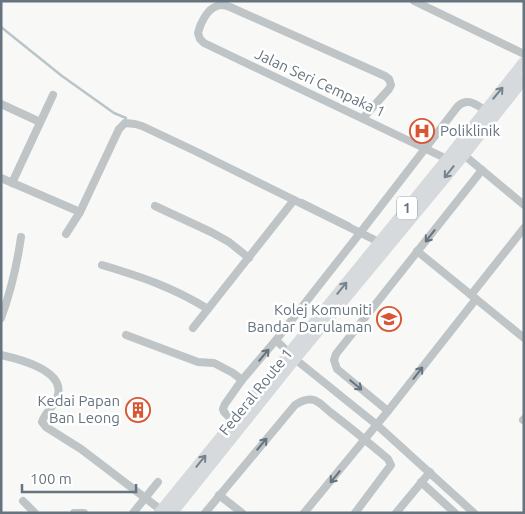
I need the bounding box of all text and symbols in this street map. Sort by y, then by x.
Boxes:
street label: Jalan Seri Cempaka 1 [252,45,388,120]
one-way arrow [493,87,504,100]
hospital icon: Poliklinik [409,118,435,144]
place label: Poliklinik [440,122,501,139]
one-way arrow [444,165,455,178]
road number: 1 [397,197,417,220]
one-way arrow [425,229,436,242]
one-way arrow [336,281,347,294]
place label: Kolej Komuniti Bandar Darulaman [247,301,372,335]
school or university icon: Kolej Komuniti Bandar Darulaman [376,306,402,332]
street label: Federal Route 1 [215,345,296,438]
one-way arrow [258,349,269,362]
one-way arrow [413,367,424,380]
one-way arrow [350,379,363,391]
place label: Kedai Papan Ban Leong [38,392,120,426]
building icon: Kedai Papan Ban Leong [125,397,151,423]
one-way arrow [256,438,267,451]
one-way arrow [195,455,206,468]
scale bar [22,462,136,494]
text: 100 m [30,470,72,487]
one-way arrow [329,470,340,483]

